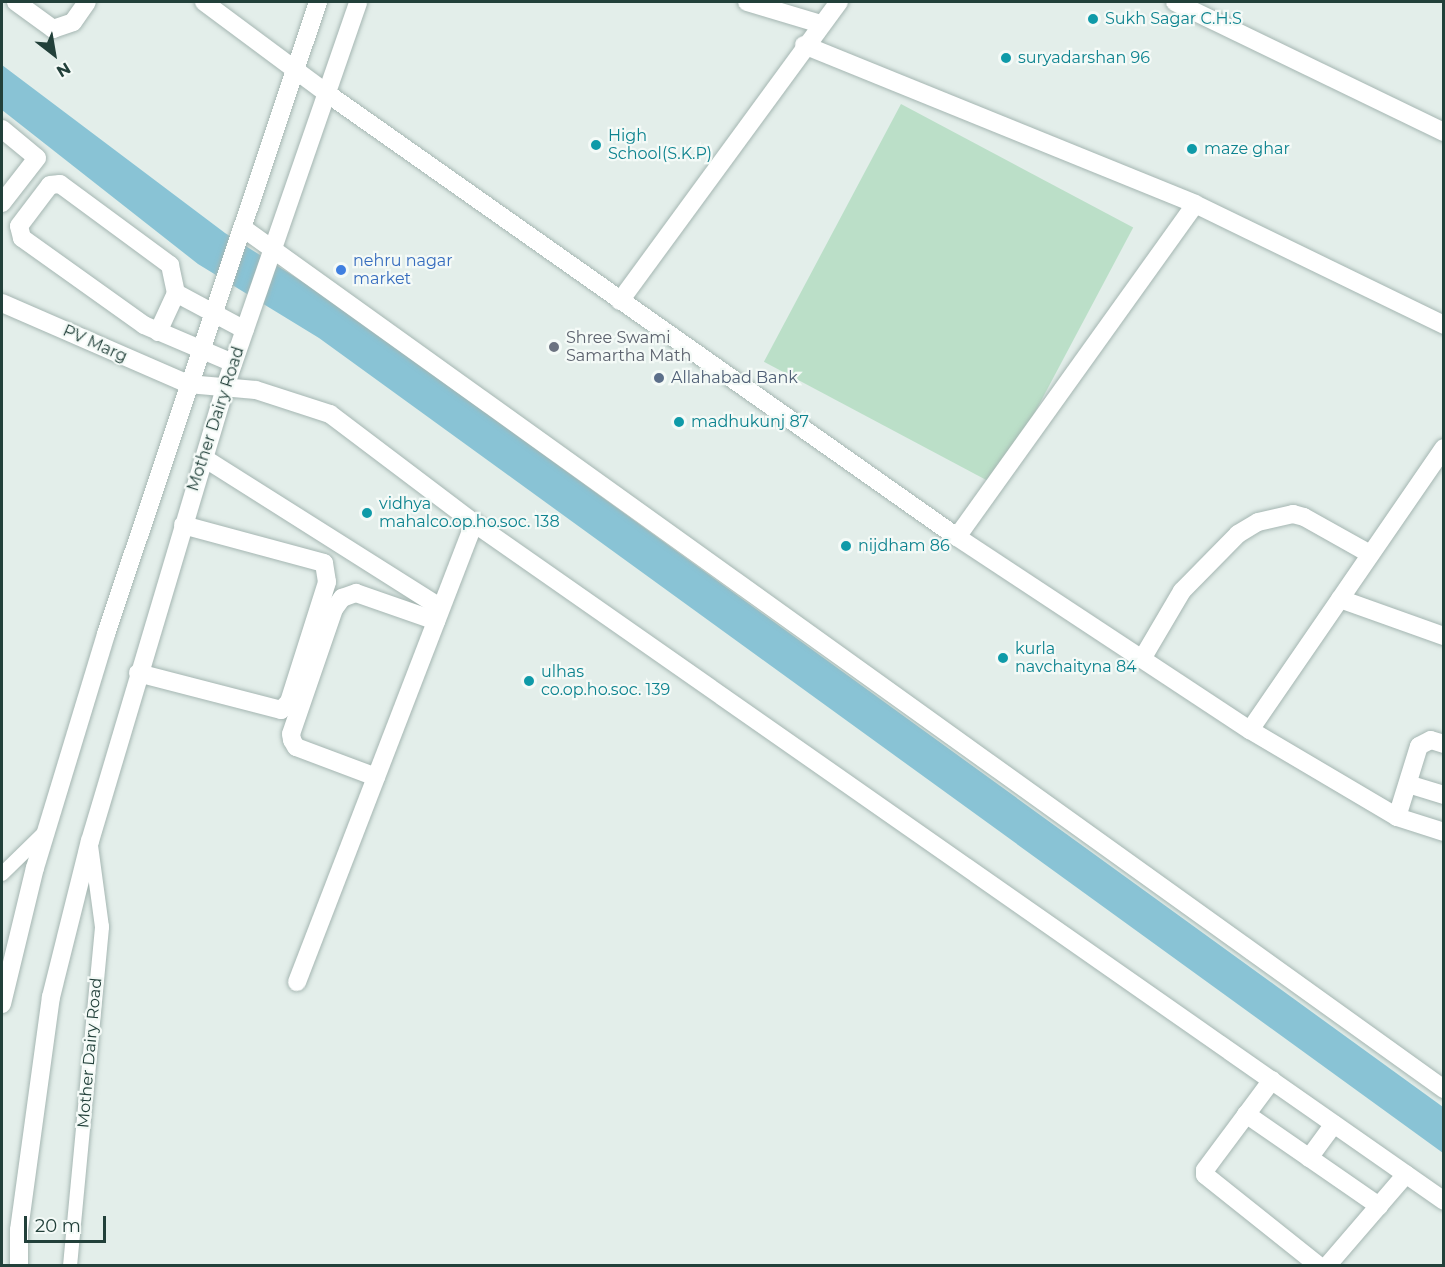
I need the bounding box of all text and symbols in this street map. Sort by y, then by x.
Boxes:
place label: Sukh Sagar C.H.S [1105,9,1242,29]
marker: Sukh Sagar C.H.S [1086,12,1100,26]
north arrow [24,24,84,84]
place label: suryadarshan 96 [1018,48,1150,68]
marker: suryadarshan 96 [999,51,1013,65]
text: N [53,58,74,81]
place label: High School(S.K.P) [608,126,712,164]
marker: High School(S.K.P) [589,138,603,152]
place label: maze ghar [1204,139,1290,159]
marker: maze ghar [1185,142,1199,156]
place label: nehru nagar market [353,251,453,289]
marker: nehru nagar market [334,263,348,277]
street label: PV Marg [60,321,130,367]
place label: Shree Swami Samartha Math [566,328,691,366]
marker: Shree Swami Samartha Math [547,340,561,354]
street label: Mother Dairy Road [184,344,248,494]
place label: Allahabad Bank [671,368,798,388]
marker: Allahabad Bank [652,371,666,385]
place label: madhukunj 87 [691,412,809,432]
marker: madhukunj 87 [672,415,686,429]
place label: vidhya mahalco.op.ho.soc. 138 [379,494,560,532]
marker: vidhya mahalco.op.ho.soc. 138 [360,506,374,520]
place label: nijdham 86 [858,536,950,556]
marker: nijdham 86 [839,539,853,553]
place label: kurla navchaityna 84 [1015,639,1137,677]
marker: kurla navchaityna 84 [996,651,1010,665]
place label: ulhas co.op.ho.soc. 139 [541,662,670,700]
marker: ulhas co.op.ho.soc. 139 [522,674,536,688]
street label: Mother Dairy Road [74,977,106,1129]
scale bar [27,1204,110,1242]
text: 20 m [35,1215,81,1237]

